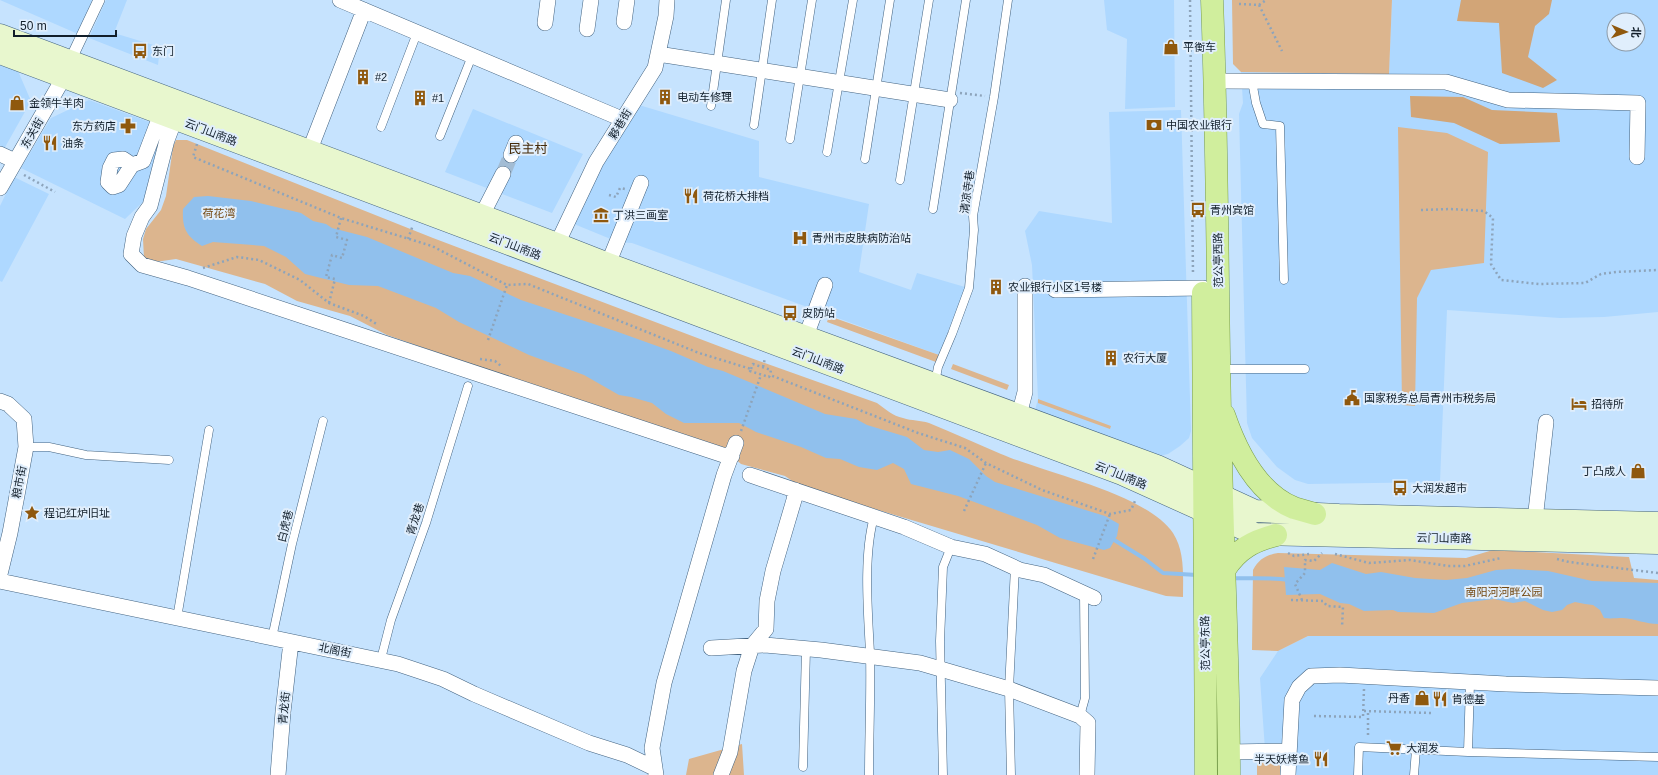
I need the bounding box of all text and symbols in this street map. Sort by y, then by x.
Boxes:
scale bar [14,12,116,38]
north arrow [1606,12,1646,52]
text: 50 m [20,19,47,33]
text: 北 [1630,27,1642,38]
shop icon: 平衡车 [1162,38,1180,56]
place label: 平衡车 [1183,41,1216,53]
bus stop icon: 东门 [131,42,149,60]
place label: 东门 [152,45,174,57]
building icon: #2 [354,68,372,86]
place label: #2 [375,71,387,83]
building icon: 电动车修理 [656,88,674,106]
building icon: #1 [411,89,429,107]
place label: 电动车修理 [677,91,732,103]
place label: #1 [432,92,444,104]
shop icon: 金领牛羊肉 [8,94,26,112]
place label: 金领牛羊肉 [29,97,84,109]
street label: 夥巷街 [606,107,634,141]
street label: 东关街 [19,116,45,150]
bank icon: 中国农业银行 [1145,116,1163,134]
pharmacy icon: 东方药店 [119,117,137,135]
street label: 云门山南路 [183,117,239,147]
place label: 中国农业银行 [1166,119,1232,131]
place label: 东方药店 [72,120,116,132]
restaurant icon: 油条 [41,134,59,152]
place label: 油条 [62,137,84,149]
district label: 民主村 [508,141,548,156]
street label: 清凉寺巷 [958,169,976,215]
restaurant icon: 荷花桥大排档 [682,187,700,205]
place label: 荷花桥大排档 [703,190,769,202]
bus stop icon: 青州宾馆 [1189,201,1207,219]
place label: 青州宾馆 [1210,204,1254,216]
museum icon: 丁洪三画室 [592,206,610,224]
park label: 荷花湾 [203,207,236,219]
place label: 丁洪三画室 [613,209,668,221]
hospital icon: 青州市皮肤病防治站 [791,229,809,247]
street label: 云门山南路 [487,231,543,261]
place label: 青州市皮肤病防治站 [812,232,911,244]
street label: 范公亭西路 [1212,232,1224,288]
building icon: 农业银行小区1号楼 [987,278,1005,296]
place label: 农业银行小区1号楼 [1008,281,1102,293]
bus stop icon: 皮防站 [781,304,799,322]
place label: 皮防站 [802,307,835,319]
street label: 云门山南路 [790,345,846,375]
building icon: 农行大厦 [1102,349,1120,367]
place label: 农行大厦 [1123,352,1167,364]
public building icon: 国家税务总局青州市税务局 [1343,389,1361,407]
place label: 国家税务总局青州市税务局 [1364,392,1496,404]
hotel icon: 招待所 [1570,395,1588,413]
place label: 招待所 [1591,398,1624,410]
street label: 云门山南路 [1093,459,1149,491]
shop icon: 丁凸成人 [1629,462,1647,480]
street label: 粮市街 [10,465,28,499]
place label: 丁凸成人 [1582,465,1626,477]
bus stop icon: 大润发超市 [1391,479,1409,497]
place label: 大润发超市 [1412,482,1467,494]
street label: 青龙巷 [404,501,426,537]
place icon: 程记红炉旧址 [23,504,41,522]
place label: 程记红炉旧址 [44,507,110,519]
street label: 白虎巷 [275,509,295,543]
street label: 云门山南路 [1416,532,1472,544]
park label: 南阳河河畔公园 [1466,586,1543,598]
street label: 范公亭东路 [1199,615,1211,671]
street label: 北阁街 [318,641,352,659]
shop icon: 丹香 [1413,689,1431,707]
restaurant icon: 肯德基 [1431,690,1449,708]
street label: 青龙街 [276,691,292,725]
place label: 丹香 [1388,692,1410,704]
place label: 肯德基 [1452,693,1485,705]
supermarket icon: 大润发 [1385,739,1403,757]
place label: 大润发 [1406,742,1439,754]
restaurant icon: 半天妖烤鱼 [1312,750,1330,768]
place label: 半天妖烤鱼 [1254,753,1309,765]

